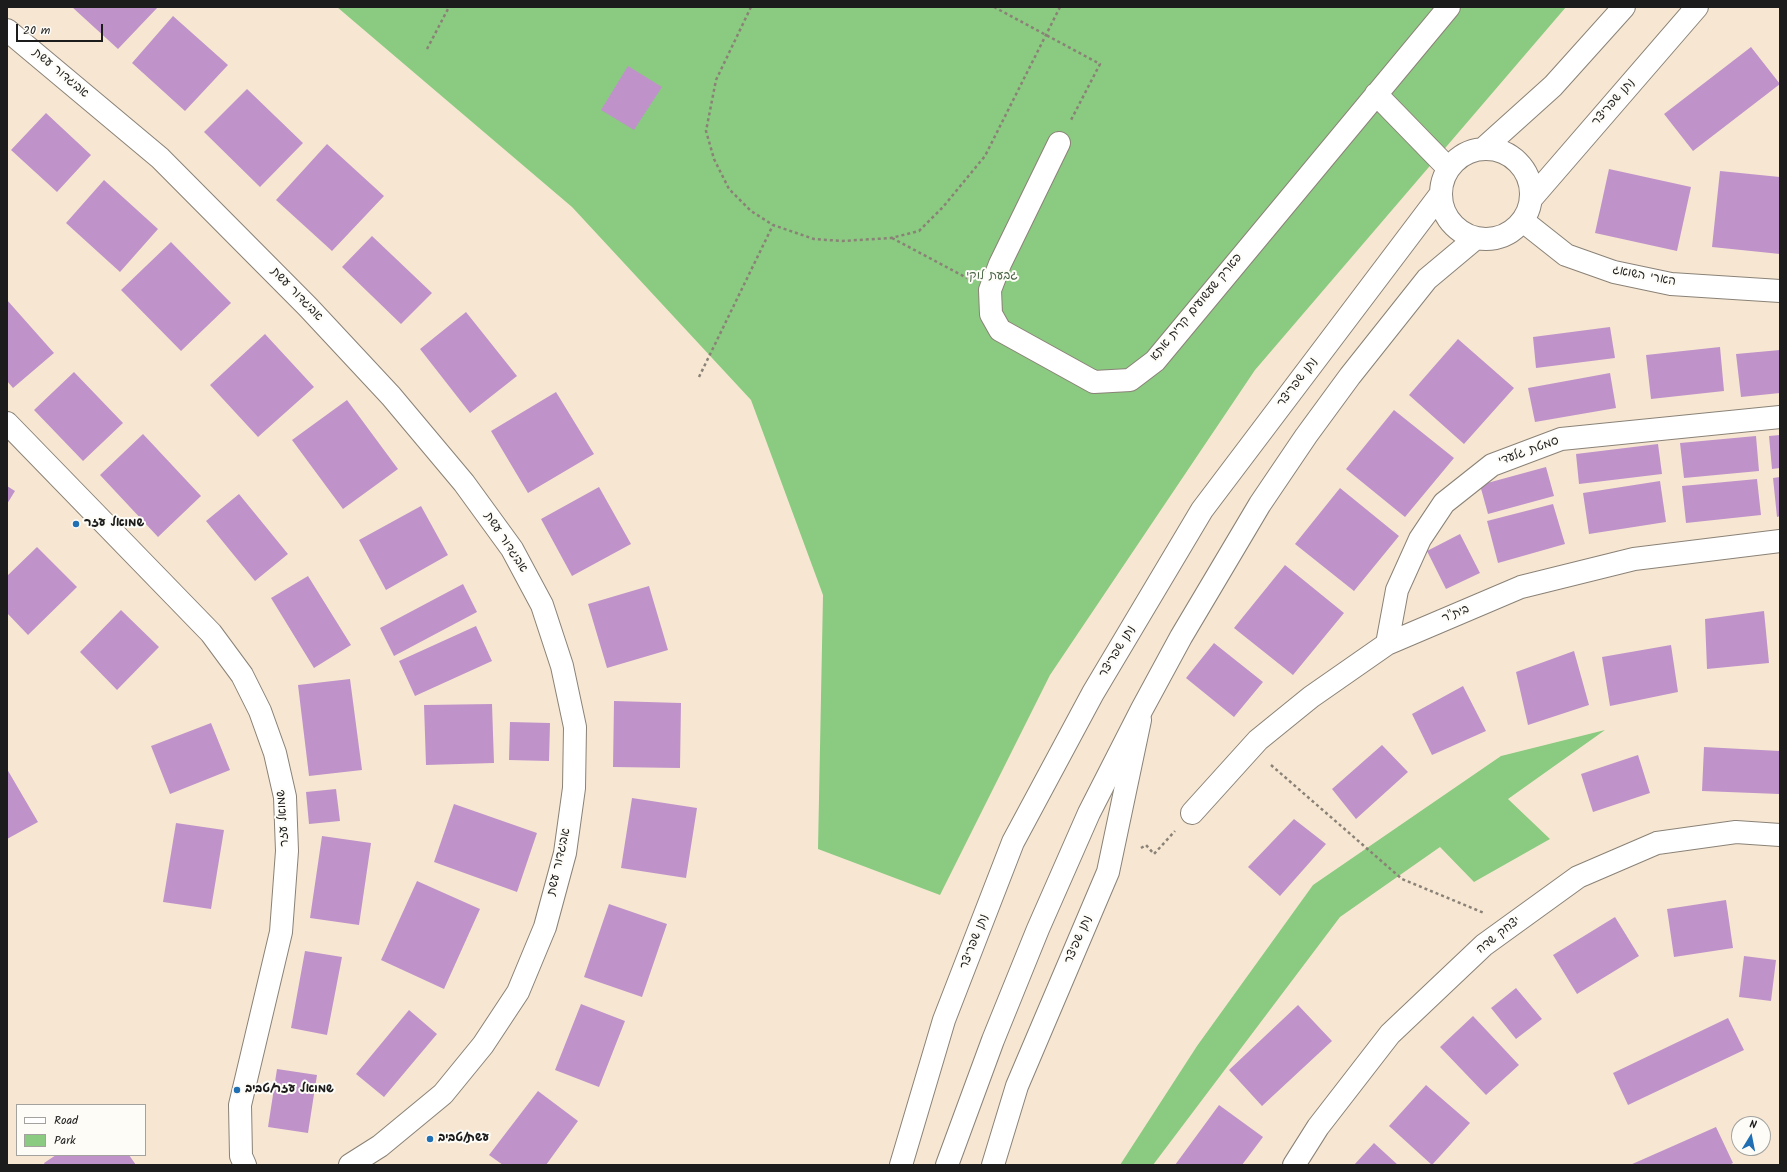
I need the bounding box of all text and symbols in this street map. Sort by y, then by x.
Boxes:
scale bar [18,16,105,42]
text: 20 m [23,21,50,40]
street label: אביגדור עשת [29,46,91,102]
street label: נתן שפריצר [1590,76,1638,130]
street label: פארק שעשועים קרית אתא [1148,251,1246,365]
street label: הארי השואג [1611,264,1677,290]
street label: אביגדור עשת [267,265,325,325]
park label: גבעת לוקי [966,270,1018,284]
street label: נתן שפריצר [1275,356,1321,410]
street label: סמטת גלעדי [1497,434,1561,470]
street label: אביגדור עשת [480,510,530,576]
place label: שמואל עזר [84,517,144,531]
marker: שמואל עזר [71,519,81,529]
street label: בית"ר [1440,603,1472,627]
street label: נתן שפריצר [1097,623,1139,681]
street label: שמואל עזר [275,789,293,847]
street label: אביגדור עשת [545,827,575,897]
street label: נתן שפריצר [958,912,992,972]
street label: נתן שפיצר [1062,914,1096,966]
street label: יצחק שדה [1474,914,1524,958]
place label: שמואל עזר/טביב [245,1083,334,1097]
marker: שמואל עזר/טביב [232,1085,242,1095]
legend [16,1104,146,1156]
text: Road [54,1111,78,1130]
north arrow [1731,1116,1771,1156]
text: N [1748,1116,1758,1135]
text: Park [54,1131,76,1150]
place label: עשת/טביב [438,1132,489,1146]
marker: עשת/טביב [425,1134,435,1144]

